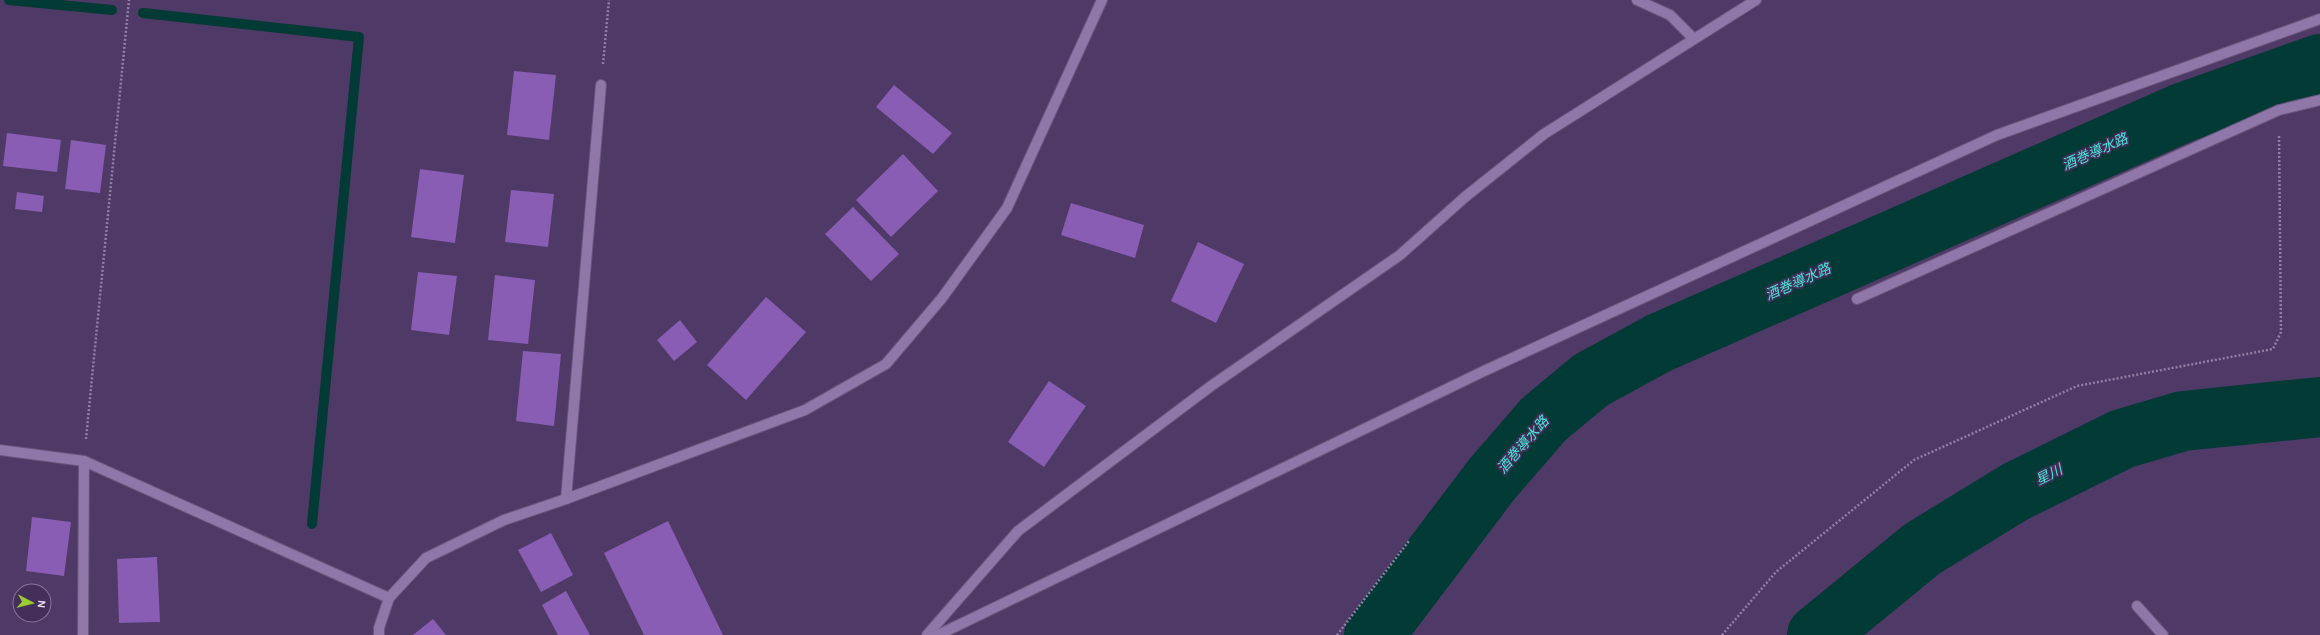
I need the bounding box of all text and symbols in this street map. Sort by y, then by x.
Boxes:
water label: 酒巻導水路 [2060,130,2131,174]
water label: 酒巻導水路 [1763,260,1834,304]
water label: 酒巻導水路 [1494,412,1553,477]
water label: 星川 [2033,460,2067,489]
north arrow [12,583,52,623]
text: N [34,599,48,609]

